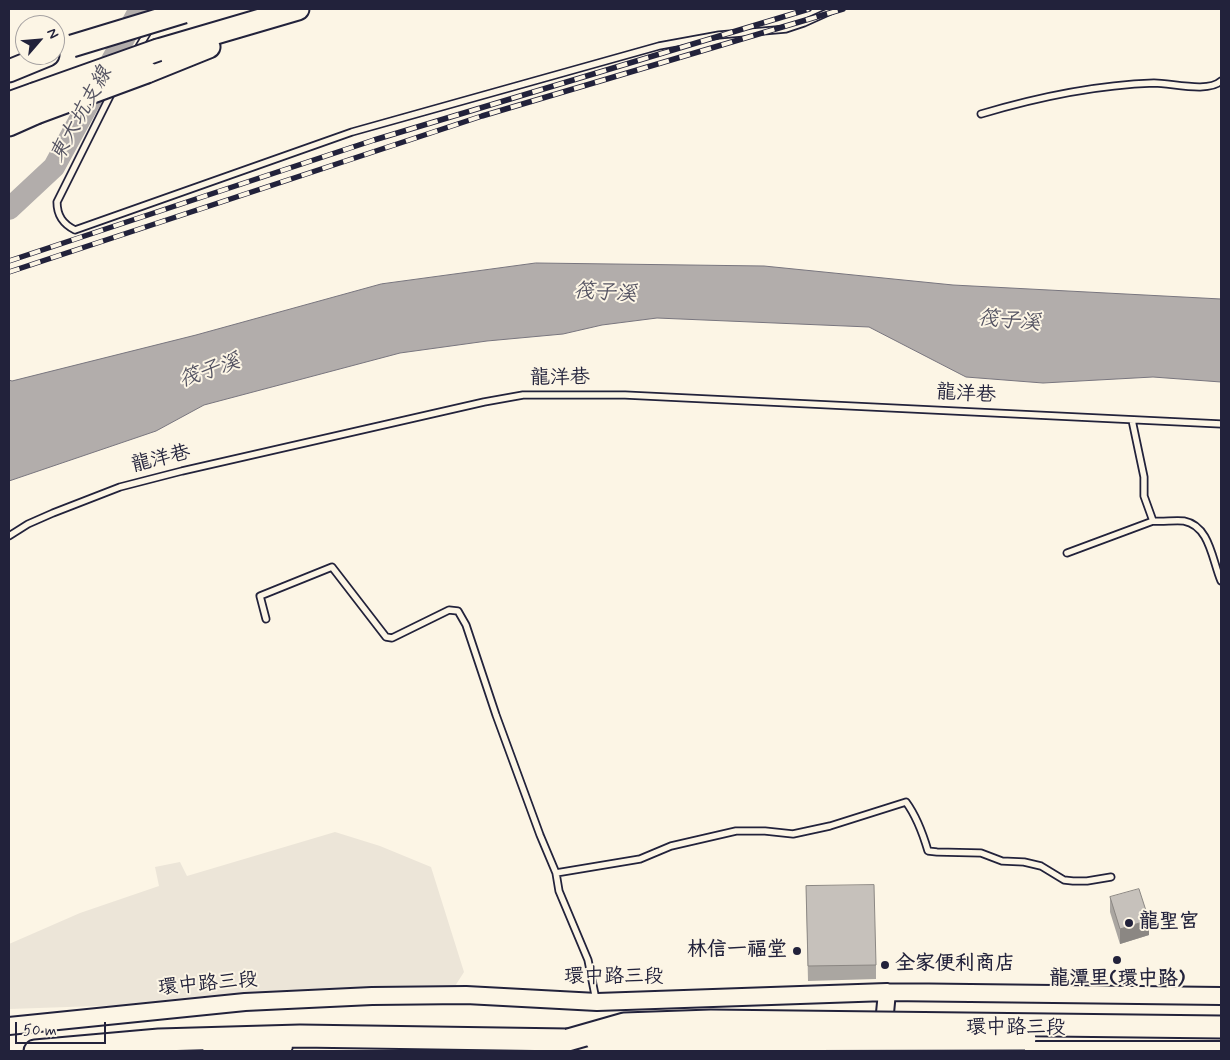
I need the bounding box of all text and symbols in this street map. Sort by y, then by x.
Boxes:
north arrow [15,15,65,65]
text: N [42,25,63,42]
water label: 東大坑支線 [46,63,118,167]
water label: 筏子溪 [573,280,637,308]
water label: 筏子溪 [977,307,1041,337]
water label: 筏子溪 [176,350,244,394]
street label: 龍洋巷 [530,366,590,392]
street label: 龍洋巷 [935,381,997,409]
street label: 龍洋巷 [129,441,193,479]
place label: 龍聖宮 [1139,911,1199,935]
marker: 龍聖宮 [1123,917,1135,929]
place label: 林信一福堂 [687,939,787,963]
marker: 林信一福堂 [791,945,803,957]
place label: 全家便利商店 [895,953,1015,977]
marker: 龍潭里(環中路) [1111,954,1123,966]
marker: 全家便利商店 [879,959,891,971]
street label: 環中路三段 [564,966,664,990]
place label: 龍潭里(環中路) [1049,968,1185,992]
street label: 環中路三段 [157,969,259,1001]
scale bar [18,1012,109,1044]
street label: 環中路三段 [966,1017,1066,1041]
text: 50 m [23,1021,57,1041]

